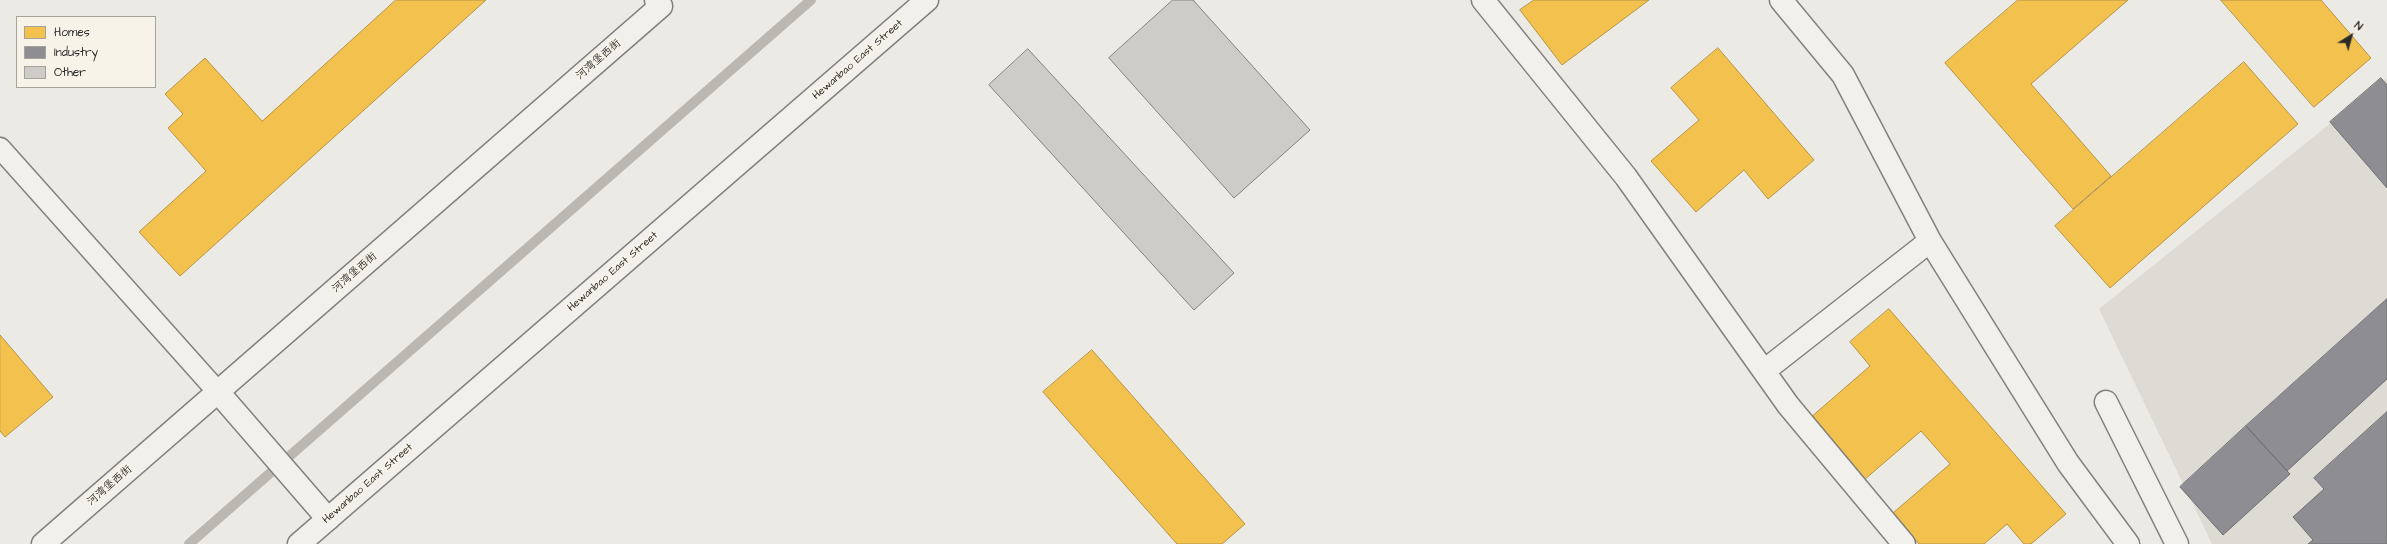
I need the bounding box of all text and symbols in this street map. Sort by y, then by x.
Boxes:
legend [16,16,156,88]
north arrow [2331,16,2371,56]
street label: Hewanbao East Street [810,17,906,103]
text: N [2351,18,2366,34]
text: Homes [54,24,90,41]
street label: 河湾堡西街 [574,37,624,83]
text: Industry [54,44,98,61]
text: Other [54,64,86,81]
street label: Hewanbao East Street [565,229,661,315]
street label: 河湾堡西街 [330,250,380,296]
street label: Hewanbao East Street [320,441,416,527]
street label: 河湾堡西街 [85,463,135,509]

